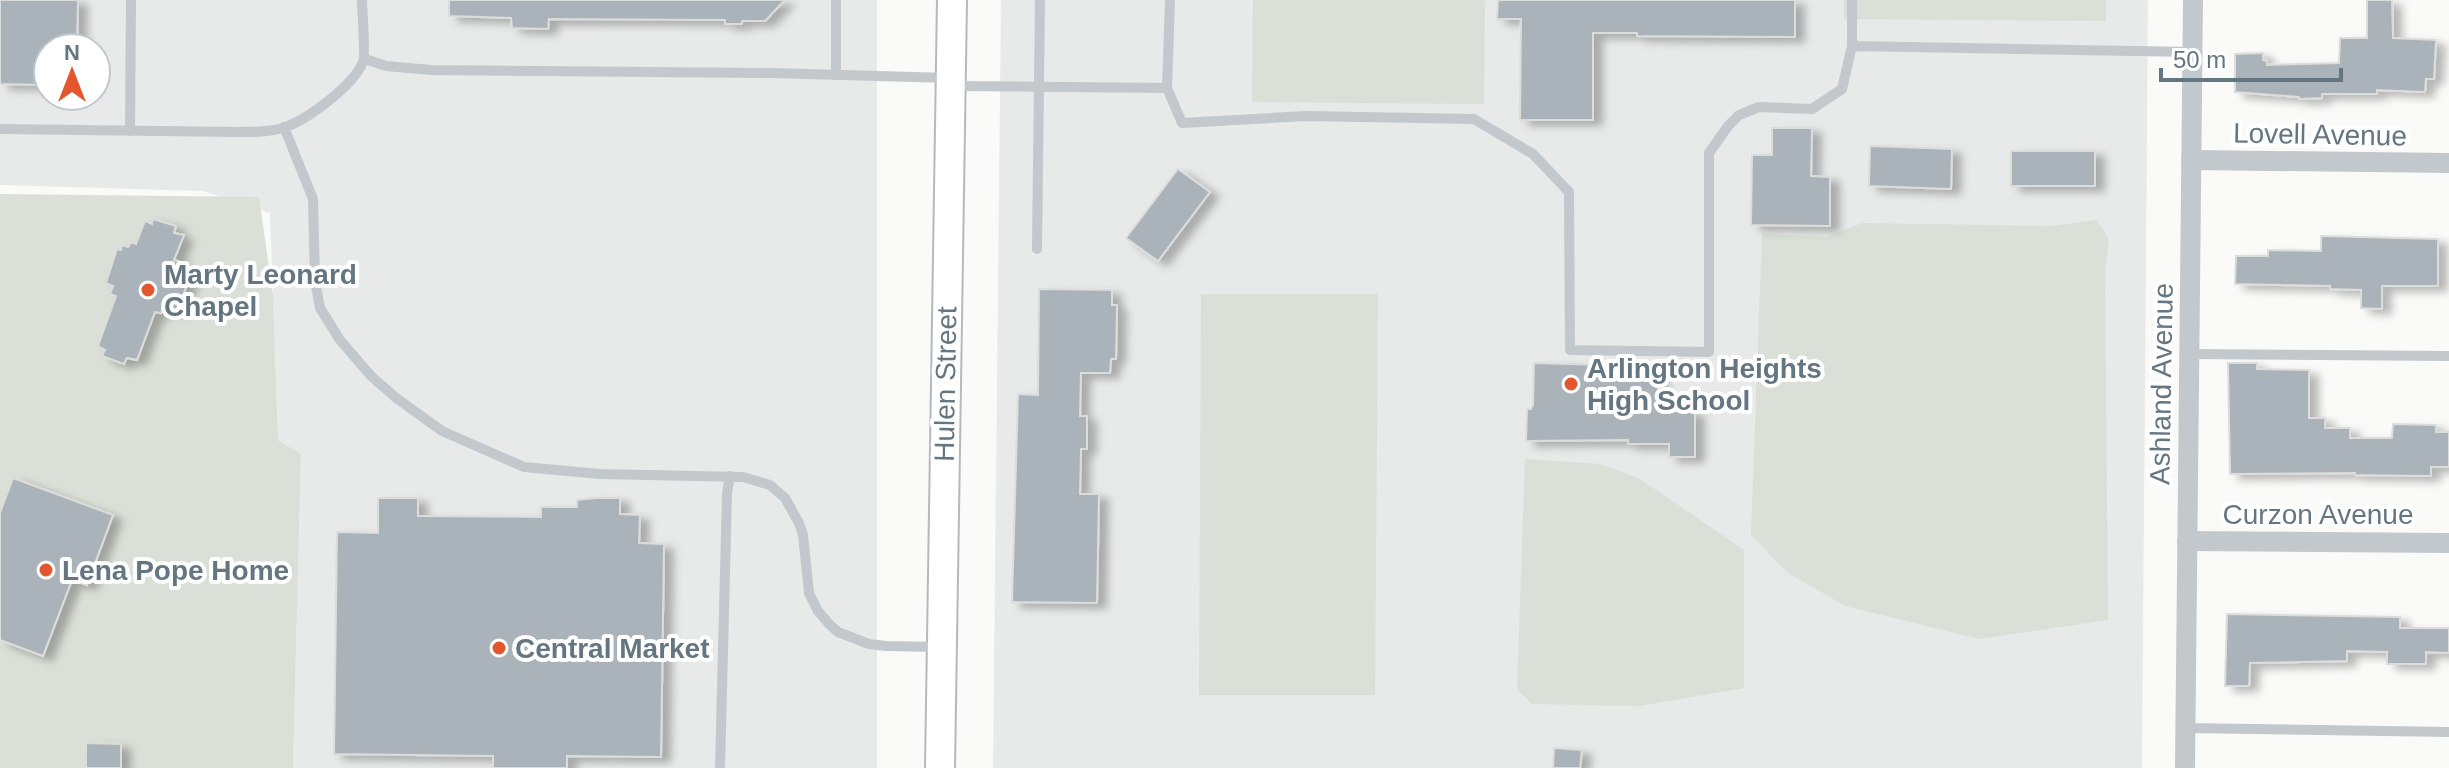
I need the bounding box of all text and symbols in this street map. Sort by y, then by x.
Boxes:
north arrow [32,32,112,112]
scale bar [2161,32,2341,82]
text: N [64,40,80,65]
text: 50 m [2173,46,2226,73]
street label: Lovell Avenue [2233,117,2407,152]
place label: Marty Leonard Chapel [164,259,357,322]
marker: Marty Leonard Chapel [139,281,157,299]
street label: Ashland Avenue [2144,283,2179,485]
street label: Hulen Street [929,306,962,462]
place label: Arlington Heights High School [1587,353,1822,416]
marker: Arlington Heights High School [1562,375,1580,393]
street label: Curzon Avenue [2223,499,2413,530]
place label: Lena Pope Home [62,555,289,586]
marker: Lena Pope Home [37,561,55,579]
place label: Central Market [515,633,710,664]
marker: Central Market [490,639,508,657]

